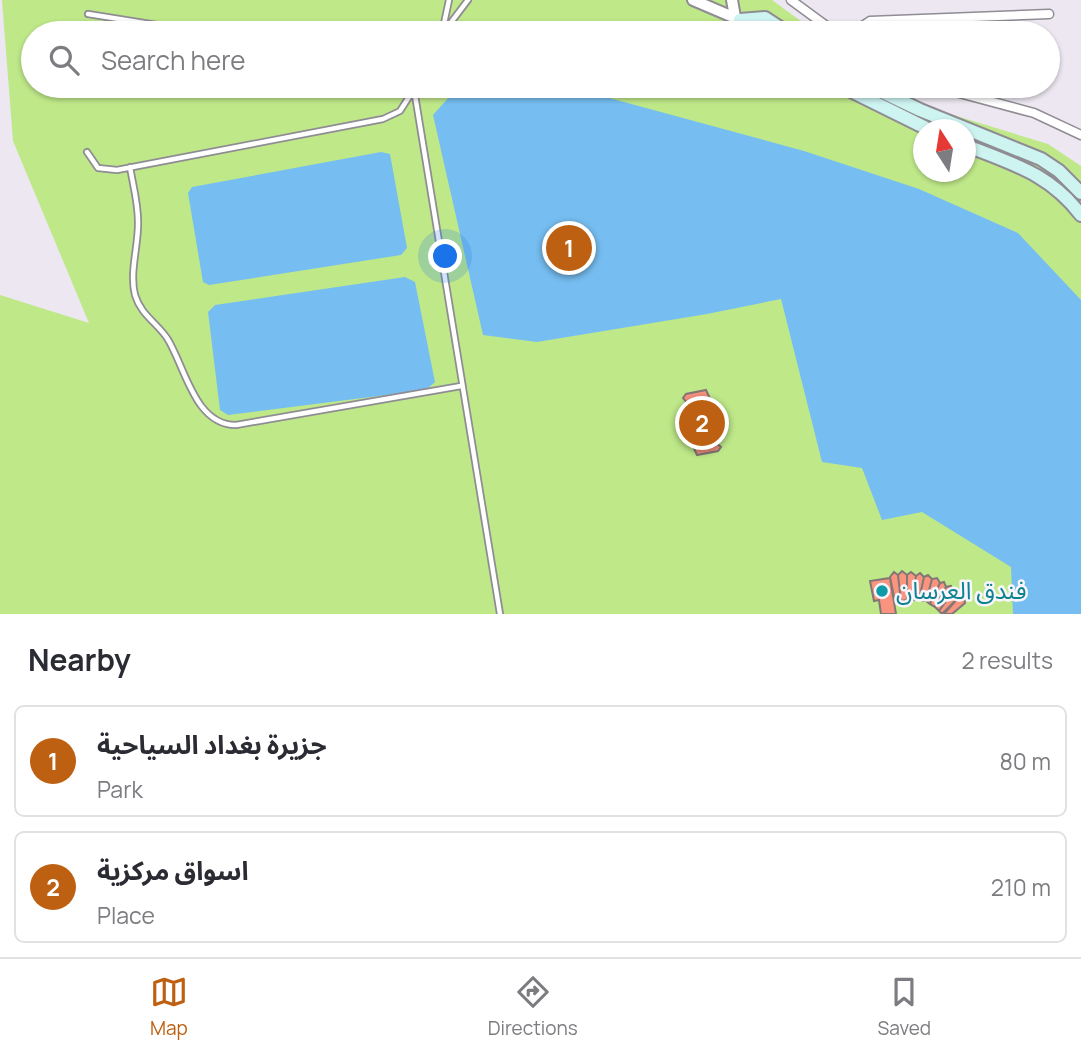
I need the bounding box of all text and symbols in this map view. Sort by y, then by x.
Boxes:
search box [21,21,1060,98]
icon: search [45,41,83,79]
text: Search here [101,42,246,78]
north arrow [913,119,976,182]
pin: 1 [546,222,592,274]
your location [428,239,462,273]
pin: 2 [679,397,725,449]
place label: فندق العرسان [896,573,1027,606]
marker: فندق العرسان [874,583,890,599]
text: Nearby [28,639,131,680]
text: 2 results [961,644,1053,676]
text: جزيرة بغداد السياحية [97,726,327,762]
text: 1 [48,745,58,777]
text: 80 m [1000,745,1051,777]
text: Park [97,773,143,805]
text: اسواق مركزية [97,852,249,888]
text: 2 [46,871,60,903]
text: 210 m [991,871,1051,903]
text: Place [97,899,155,931]
tab: Map [150,973,188,1041]
tab: Directions [488,973,578,1041]
tab: Saved [878,973,931,1041]

